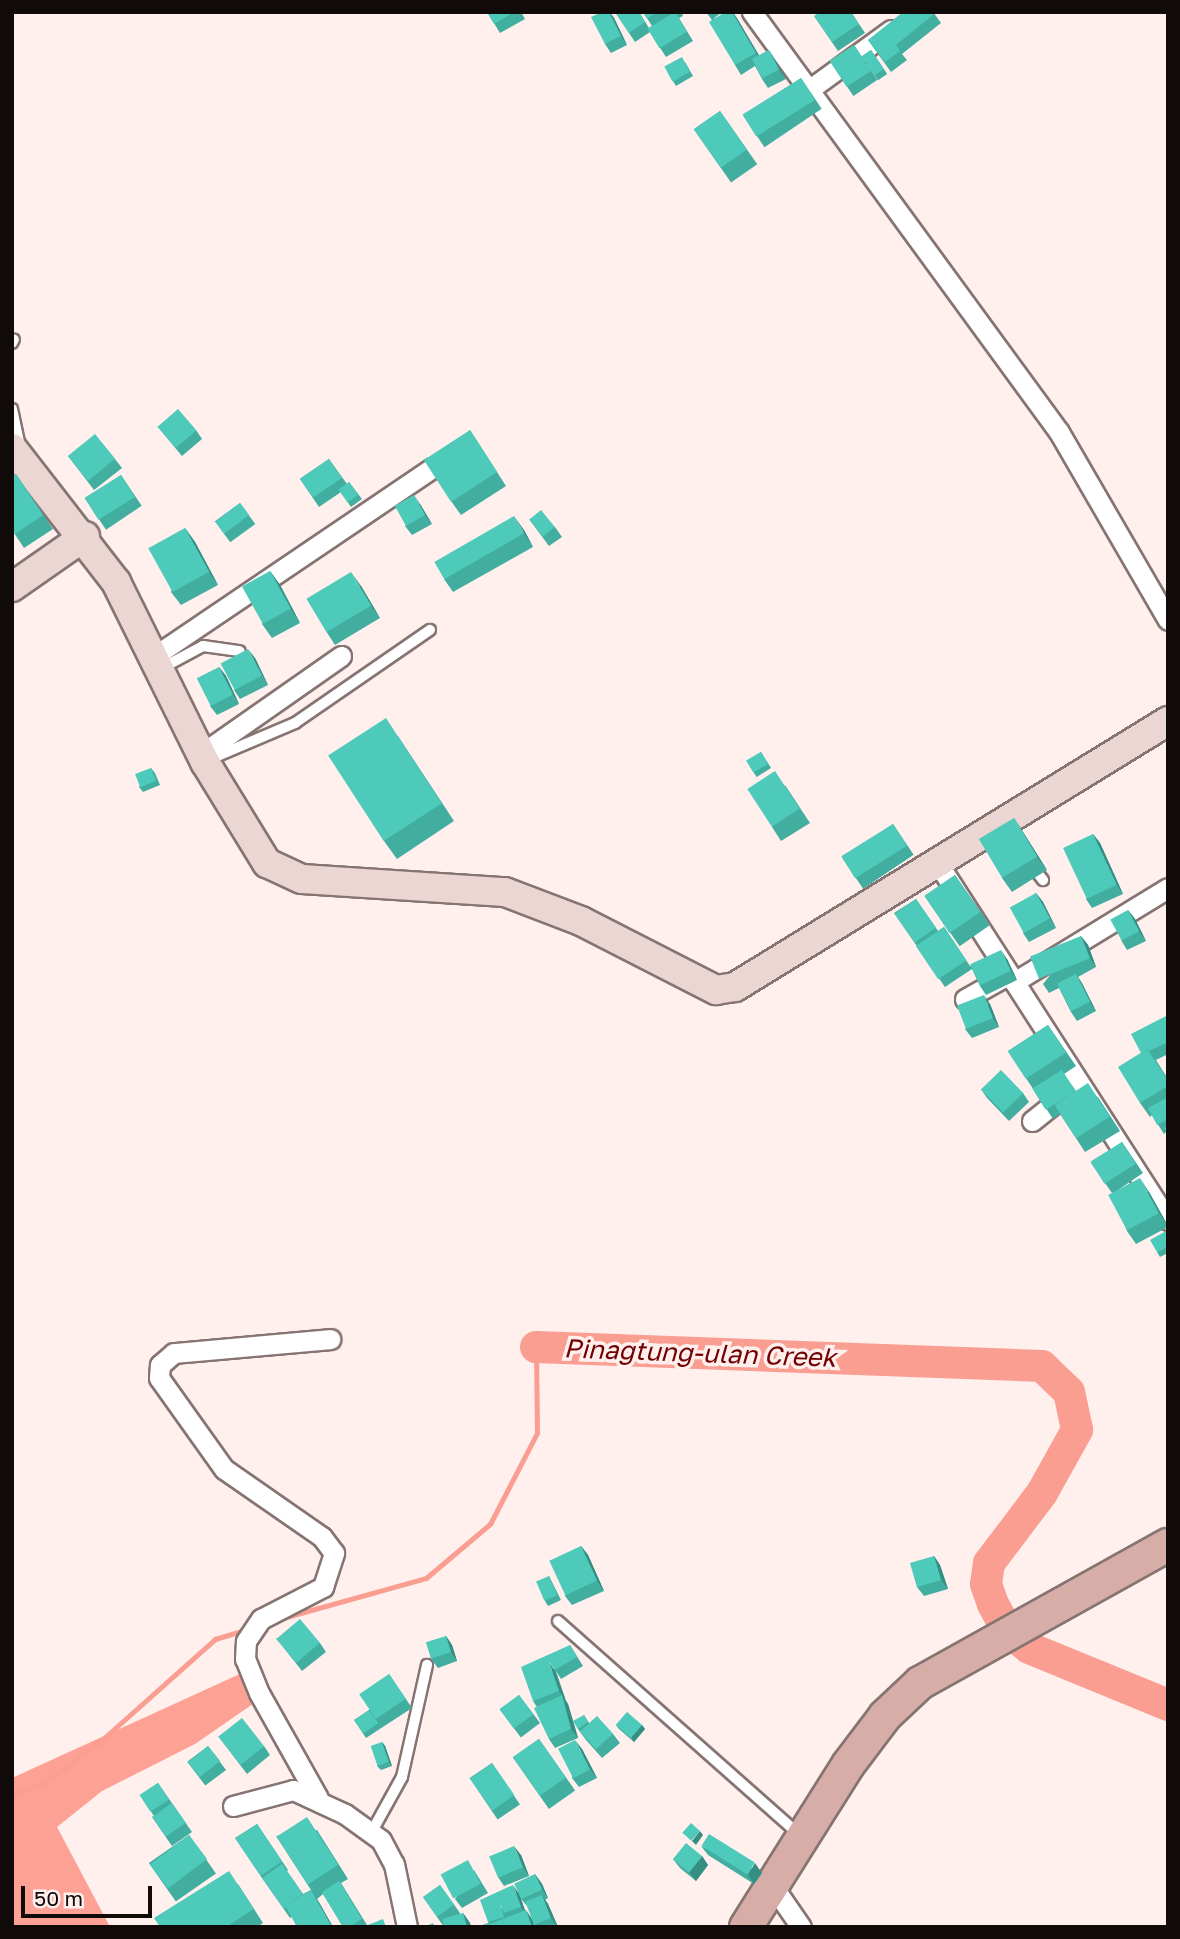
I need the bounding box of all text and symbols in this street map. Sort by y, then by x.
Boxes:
water label: Pinagtung-ulan Creek [563,1333,837,1373]
scale bar [24,1872,156,1916]
text: 50 m [34,1885,83,1911]

